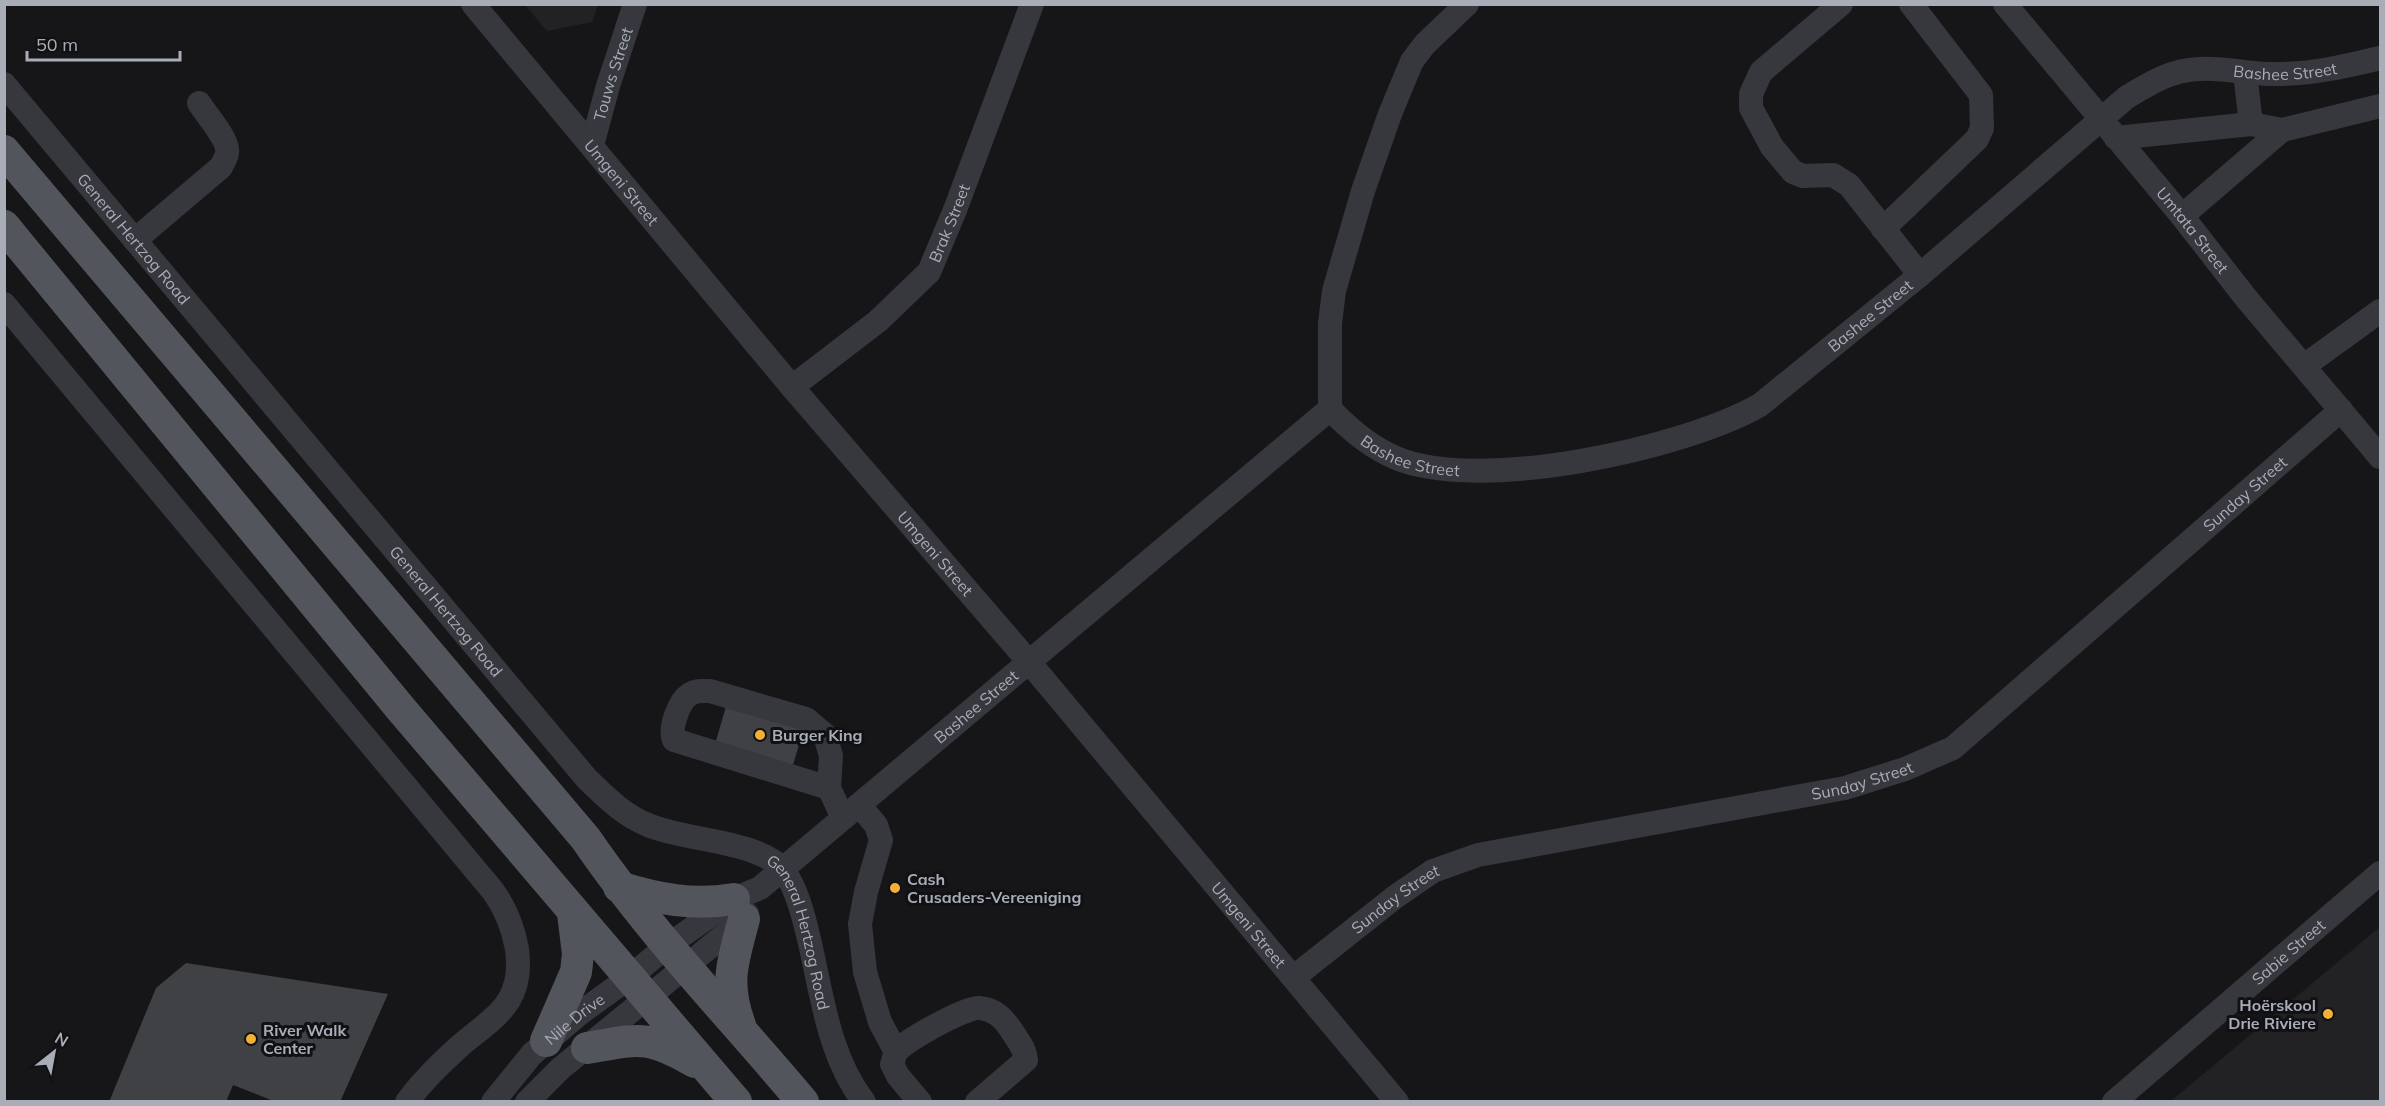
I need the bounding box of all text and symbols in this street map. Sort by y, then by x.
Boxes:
scale bar [27,24,180,62]
street label: Touws Street [589,24,637,123]
text: 50 m [36,33,78,56]
street label: Bashee Street [2232,58,2339,84]
street label: Umgeni Street [580,135,663,230]
street label: General Hertzog Road [73,169,195,308]
street label: Brak Street [924,181,974,265]
street label: Umtata Street [2152,183,2233,278]
street label: Bashee Street [1824,275,1917,356]
street label: Bashee Street [1357,430,1461,480]
street label: Sunday Street [2199,452,2291,536]
street label: Umgeni Street [893,507,978,600]
street label: General Hertzog Road [385,541,507,681]
street label: Bashee Street [930,665,1022,748]
place label: Burger King [772,725,863,745]
marker: Burger King [753,728,767,742]
street label: Sunday Street [1810,757,1916,804]
street label: General Hertzog Road [763,850,834,1012]
street label: Sunday Street [1347,860,1442,938]
place label: Cash Crusaders-Vereeniging [907,869,1081,907]
street label: Umgeni Street [1207,878,1291,972]
marker: Cash Crusaders-Vereeniging [888,881,902,895]
street label: Sabie Street [2248,915,2329,989]
street label: Nile Drive [540,989,608,1049]
place label: Hoërskool Drie Riviere [2228,995,2316,1033]
marker: Hoërskool Drie Riviere [2321,1007,2335,1021]
place label: River Walk Center [263,1020,347,1058]
north arrow [24,1022,84,1082]
text: N [51,1027,72,1051]
marker: River Walk Center [244,1032,258,1046]

